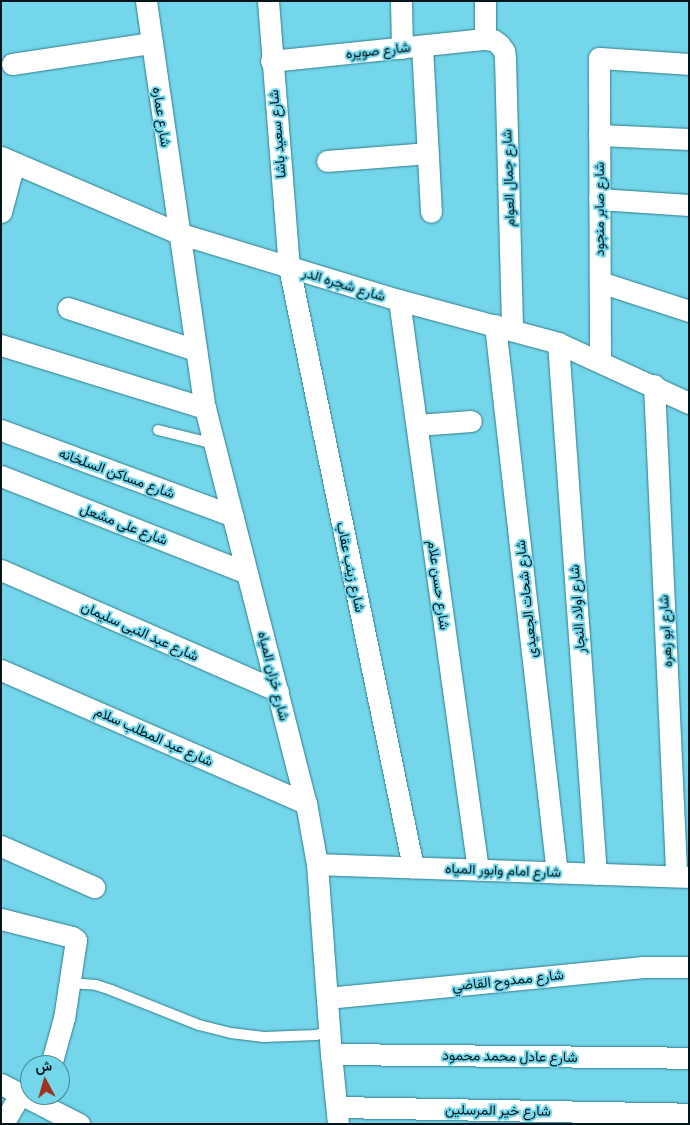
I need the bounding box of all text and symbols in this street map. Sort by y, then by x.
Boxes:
street label: شارع صويره [345,38,411,62]
street label: شارع عماره [149,86,175,148]
street label: شارع سعيد باشا [265,89,289,179]
street label: شارع جمال العوام [498,129,518,227]
street label: شارع صابر منجود [591,162,607,256]
street label: شارع شجره الدر [301,263,387,305]
street label: شارع مساكن السلخانه [57,444,177,502]
street label: شارع على مشعل [78,500,170,548]
street label: شارع زينب عقاب [333,520,369,614]
street label: شارع حسن علام [424,539,454,631]
street label: شارع شحات الجعيدى [511,539,541,659]
street label: شارع اولاد النجار [566,564,588,654]
street label: شارع ابو زهره [655,594,675,668]
street label: شارع عبد النبى سليمان [79,598,201,664]
street label: شارع خزان المياه [255,629,293,723]
street label: شارع عبد المطلب سلام [92,702,216,770]
street label: شارع امام وابور المياه [445,860,561,880]
street label: شارع ممدوح القاضي [451,966,565,994]
street label: شارع عادل محمد محمود [442,1046,578,1066]
north arrow [20,1055,70,1105]
text: ش [34,1056,53,1076]
street label: شارع خير المرسلين [445,1101,551,1119]

